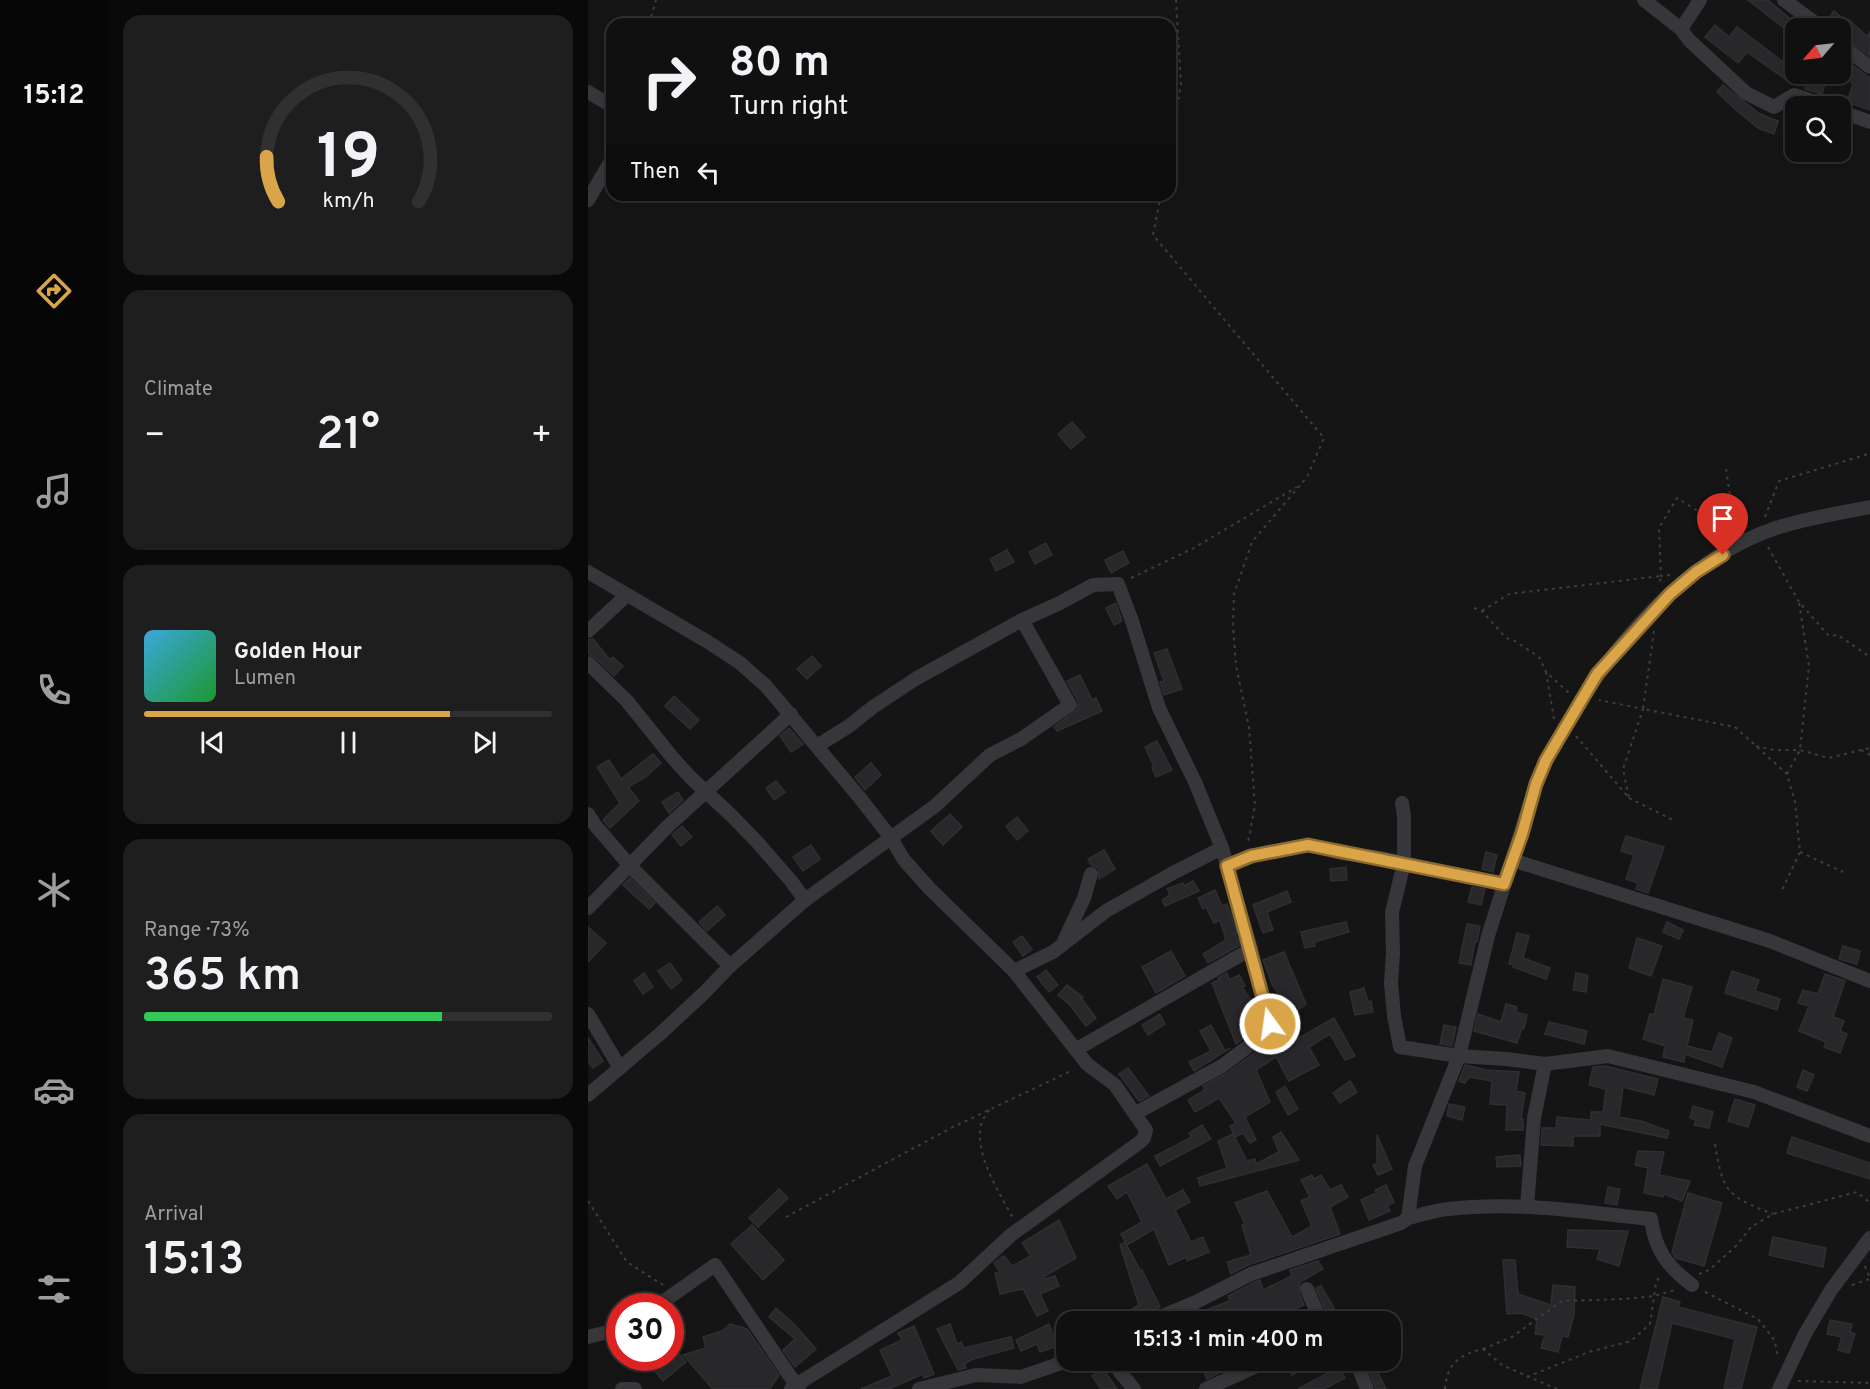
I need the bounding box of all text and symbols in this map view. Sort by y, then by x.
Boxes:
north arrow [1785,18,1851,84]
map controls [1785,18,1851,162]
text: 80 m [729,38,830,91]
icon: right [630,42,708,120]
text: 15:12 [23,79,85,113]
text: Turn right [729,90,848,124]
button: search [1785,96,1851,162]
text: 19 [316,121,380,200]
icon: left [692,156,725,189]
text: Then [630,159,680,186]
text: km/h [322,188,374,215]
icon: directions [33,270,75,312]
text: Climate [144,377,213,403]
text: 21° [316,408,380,465]
text: − [144,416,165,458]
text: + [531,416,552,458]
icon: music [33,470,75,512]
pin [1697,493,1748,555]
icon: arrive [1706,502,1739,535]
text: Golden Hour [234,639,362,666]
text: Lumen [234,666,296,692]
icon: phone [33,669,75,711]
icon: previous [196,726,229,759]
icon: pause [332,726,365,759]
icon: next [468,726,501,759]
icon: climate [33,869,75,911]
text: Range · 73% [144,918,250,944]
text: 365 km [144,949,301,1006]
position arrow [1238,992,1302,1056]
icon: car [33,1069,75,1111]
text: Arrival [144,1202,204,1228]
text: 15:13 [144,1233,245,1290]
icon: filters [33,1268,75,1310]
speed limit sign: 30 [606,1293,684,1371]
text: 15:13 · 1 min · 400 m [1134,1327,1323,1354]

